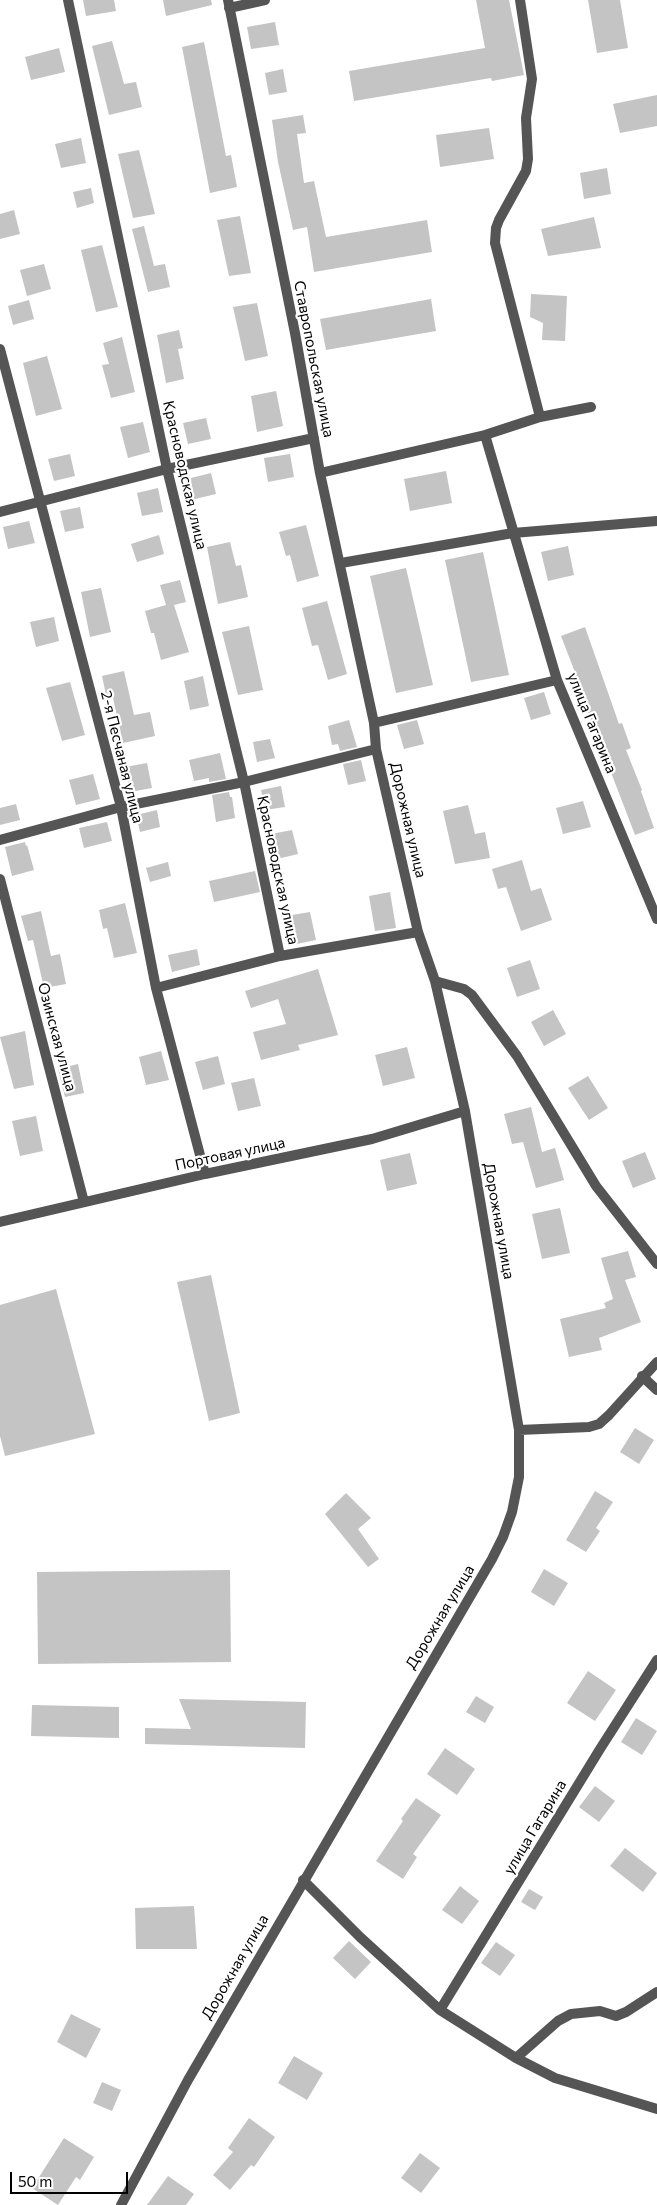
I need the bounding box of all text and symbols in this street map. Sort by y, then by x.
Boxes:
street label: Ставропольская улица [290,279,338,439]
street label: Красноводская улица [159,399,211,551]
street label: улица Гагарина [564,670,620,776]
street label: 2-я Песчаная улица [97,689,147,825]
street label: Дорожная улица [386,760,430,880]
street label: Красноводская улица [253,794,303,946]
street label: Озинская улица [34,981,80,1093]
street label: Портовая улица [173,1134,287,1174]
street label: Дорожная улица [480,1161,518,1281]
street label: Дорожная улица [402,1562,478,1672]
street label: улица Гагарина [500,1777,570,1877]
street label: Дорожная улица [198,1911,272,2023]
scale bar [12,2162,130,2194]
text: 50 m [18,2172,52,2190]

